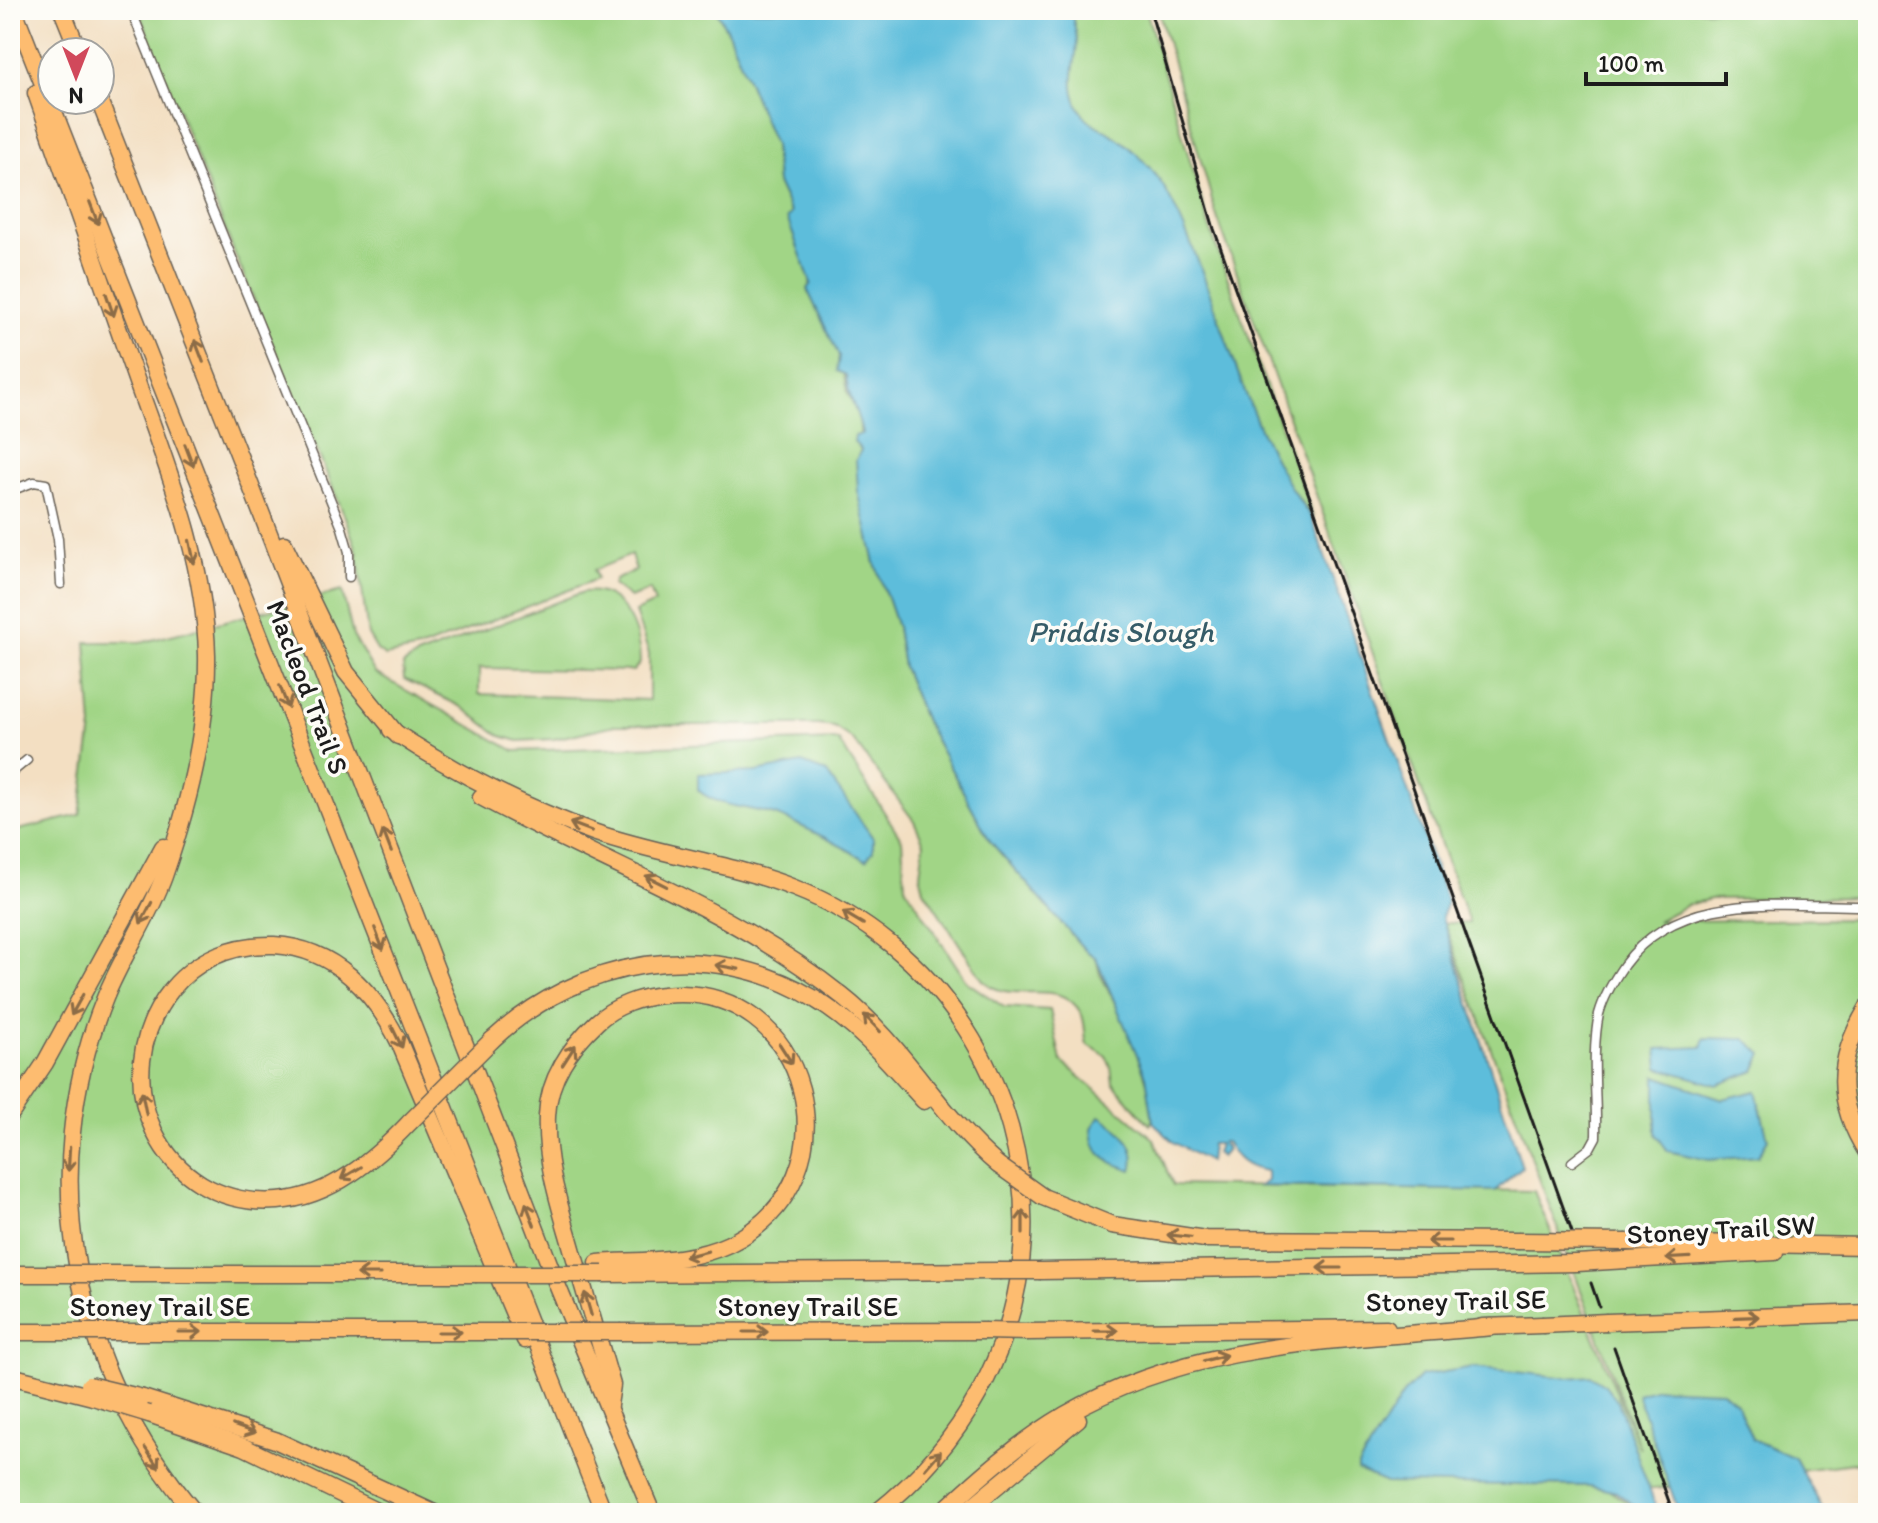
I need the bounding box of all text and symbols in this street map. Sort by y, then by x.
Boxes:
north arrow [36,36,116,116]
scale bar [1586,36,1726,86]
text: 100 m [1598,49,1664,78]
text: N [69,82,83,109]
one-way arrow [88,200,102,225]
one-way arrow [104,292,118,317]
one-way arrow [191,339,205,364]
one-way arrow [183,442,197,467]
one-way arrow [185,538,200,564]
street label: Macleod Trail S [259,595,357,779]
water label: Priddis Slough [1028,613,1215,650]
one-way arrow [278,684,292,709]
one-way arrow [569,819,594,833]
one-way arrow [379,829,393,853]
one-way arrow [644,873,668,889]
one-way arrow [138,901,153,925]
one-way arrow [842,910,865,926]
one-way arrow [373,926,387,951]
one-way arrow [715,958,740,973]
one-way arrow [68,993,84,1017]
one-way arrow [864,1014,882,1034]
one-way arrow [390,1025,405,1049]
one-way arrow [778,1042,794,1065]
one-way arrow [562,1044,578,1067]
one-way arrow [136,1091,151,1117]
one-way arrow [62,1145,77,1172]
one-way arrow [340,1165,363,1181]
one-way arrow [522,1202,536,1227]
street label: Stoney Trail SW [1626,1207,1816,1251]
one-way arrow [1015,1209,1031,1236]
one-way arrow [1166,1228,1193,1243]
one-way arrow [1426,1233,1453,1249]
one-way arrow [684,1247,710,1262]
one-way arrow [1665,1250,1692,1265]
one-way arrow [1316,1261,1343,1276]
one-way arrow [356,1266,383,1282]
street label: Stoney Trail SE [1366,1281,1546,1319]
street label: Stoney Trail SE [70,1289,250,1323]
street label: Stoney Trail SE [718,1289,898,1323]
one-way arrow [580,1292,595,1318]
one-way arrow [1733,1310,1760,1325]
one-way arrow [1092,1323,1119,1339]
one-way arrow [176,1324,203,1340]
one-way arrow [436,1324,463,1340]
one-way arrow [742,1324,769,1340]
one-way arrow [1201,1349,1227,1364]
one-way arrow [231,1423,256,1437]
one-way arrow [144,1447,161,1469]
one-way arrow [923,1451,941,1471]

